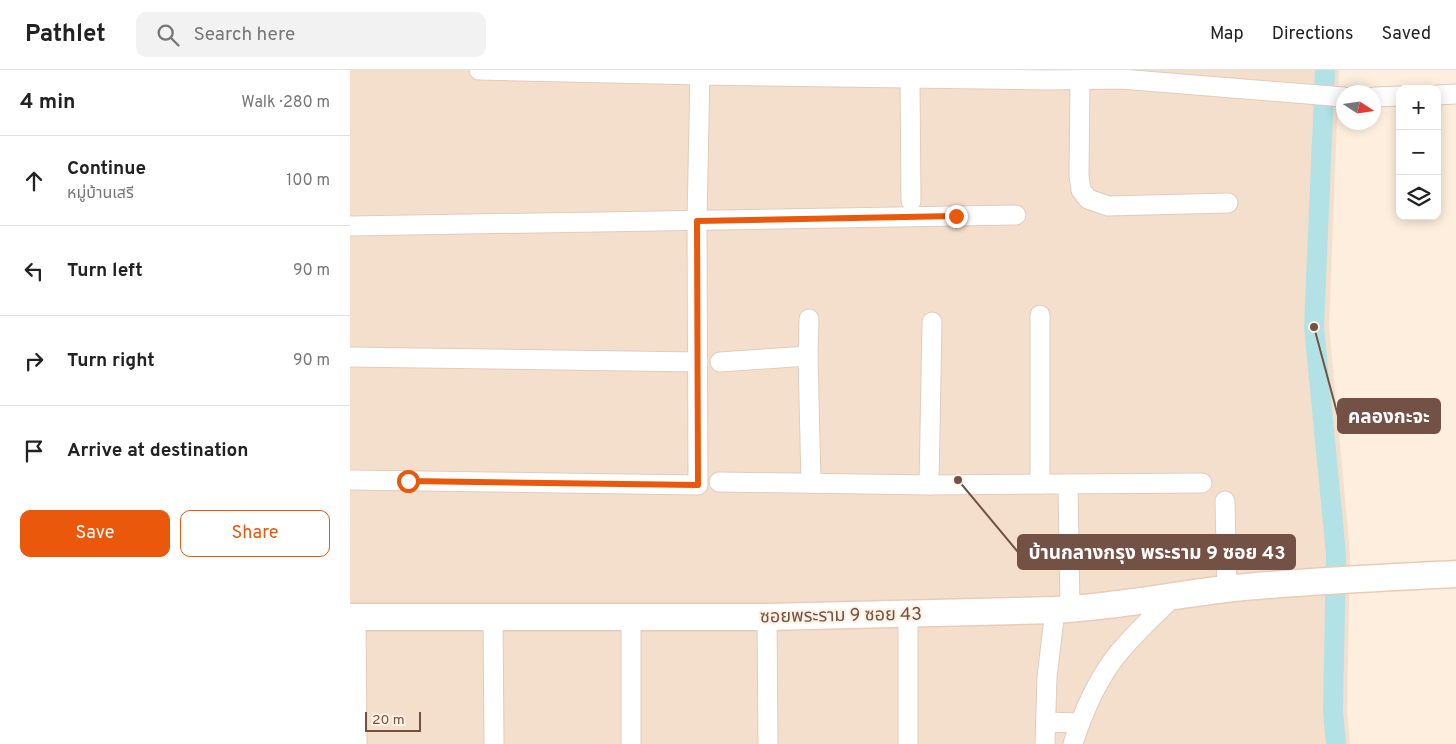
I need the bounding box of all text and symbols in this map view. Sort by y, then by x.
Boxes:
search box [136,12,486,57]
text: Pathlet [25,20,106,50]
icon: search [154,21,182,49]
text: Search here [194,23,295,47]
text: Map [1210,23,1244,46]
text: Directions [1272,23,1354,46]
text: Saved [1382,23,1431,46]
north arrow [1336,85,1381,130]
map controls [1396,85,1441,220]
button: + [1396,85,1441,130]
text: 4 min [20,89,76,116]
text: Walk · 280 m [241,93,330,113]
button: − [1396,130,1441,175]
text: Continue [67,157,146,181]
icon: ahead [20,167,48,195]
text: 100 m [286,171,330,191]
button: layers [1396,175,1441,220]
text: หมู่บ้านเสรี [67,184,134,204]
route end [945,205,968,228]
icon: left [20,257,48,285]
text: Turn left [67,259,143,283]
text: 90 m [293,261,330,281]
icon: right [20,347,48,375]
text: Turn right [67,349,155,373]
text: 90 m [293,351,330,371]
callout: คลองกะจะ [1338,399,1440,433]
text: คลองกะจะ [1348,406,1430,430]
icon: arrive [20,437,48,465]
text: Arrive at destination [67,439,248,463]
route start [397,470,420,493]
button: Save [20,510,170,557]
button: Share [180,510,330,557]
callout: บ้านกลางกรุง พระราม 9 ซอย 43 [1018,535,1295,569]
text: บ้านกลางกรุง พระราม 9 ซอย 43 [1028,542,1286,566]
street label: ซอยพระราม 9 ซอย 43 [760,604,922,629]
scale bar [365,709,421,732]
text: 20 m [372,712,405,729]

